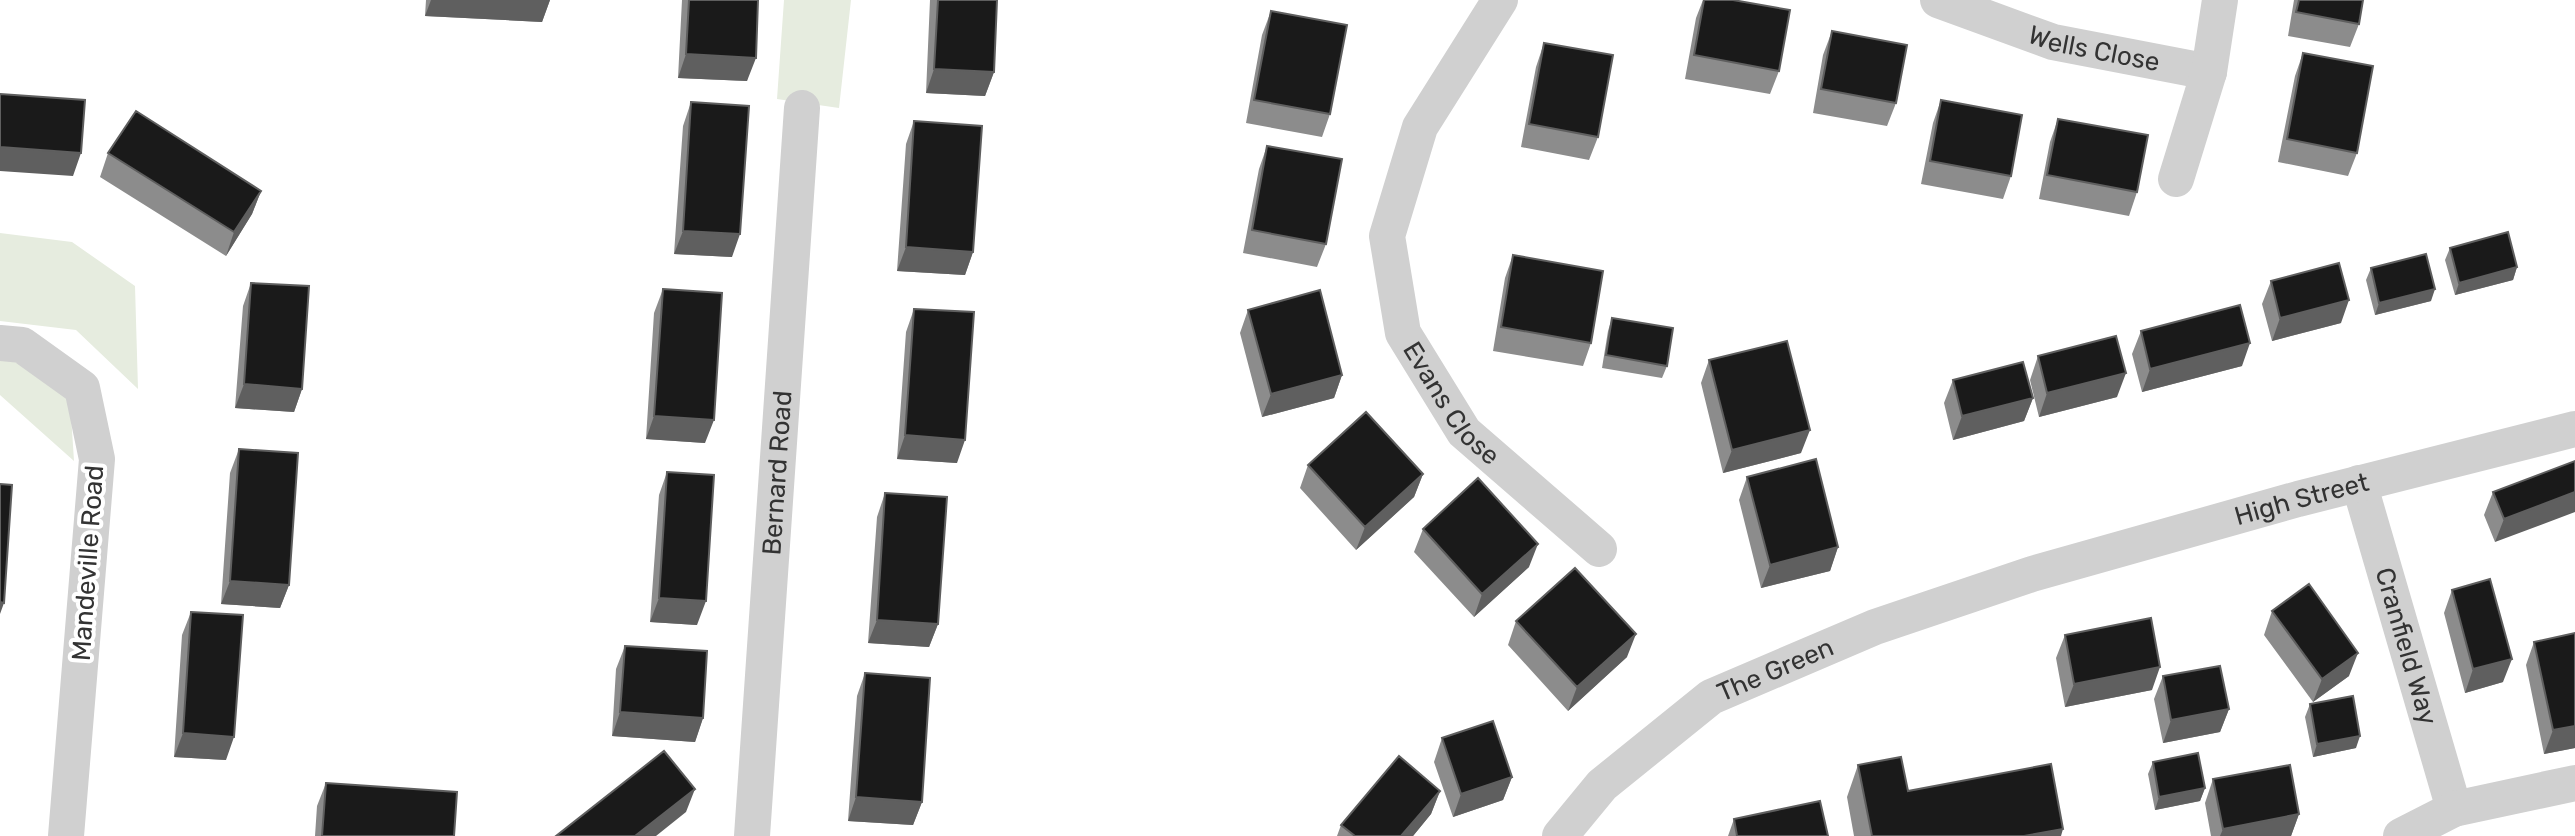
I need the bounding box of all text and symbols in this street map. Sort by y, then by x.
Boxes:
street label: Wells Close [2024,19,2162,78]
street label: Evans Close [1397,336,1506,471]
street label: Bernard Road [756,389,798,556]
street label: Mandeville Road [66,464,110,662]
street label: High Street [2231,466,2372,532]
street label: Cranfield Way [2369,564,2444,728]
street label: The Green [1712,631,1838,708]

